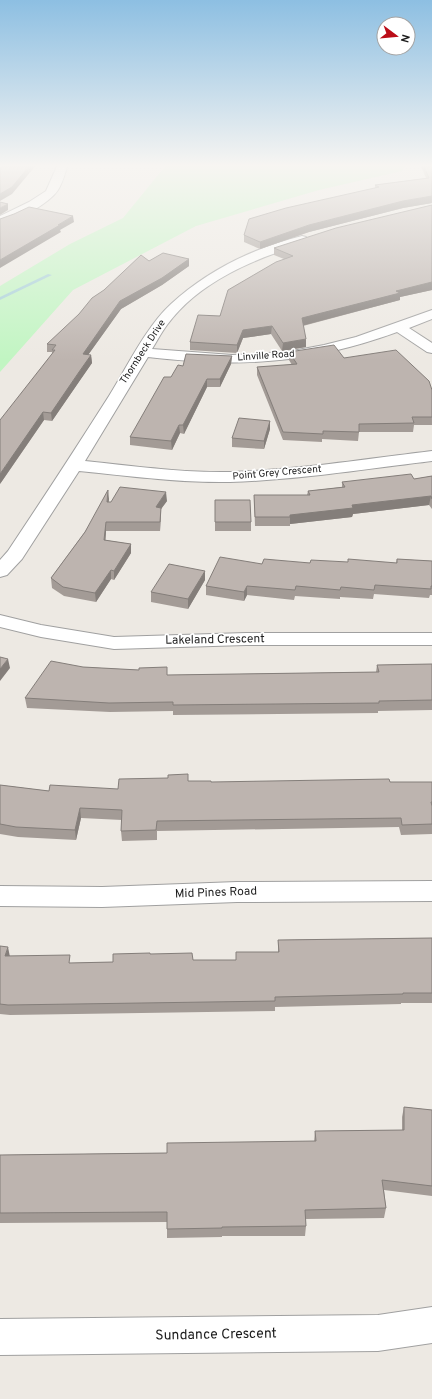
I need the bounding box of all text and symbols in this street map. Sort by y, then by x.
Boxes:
north arrow [376,16,416,56]
text: N [397,33,412,44]
street label: Thornbeck Drive [117,317,169,387]
street label: Linville Road [237,348,295,364]
street label: Point Grey Crescent [232,463,322,483]
street label: Lakeland Crescent [165,631,265,649]
street label: Mid Pines Road [175,884,257,902]
street label: Sundance Crescent [155,1325,277,1345]

